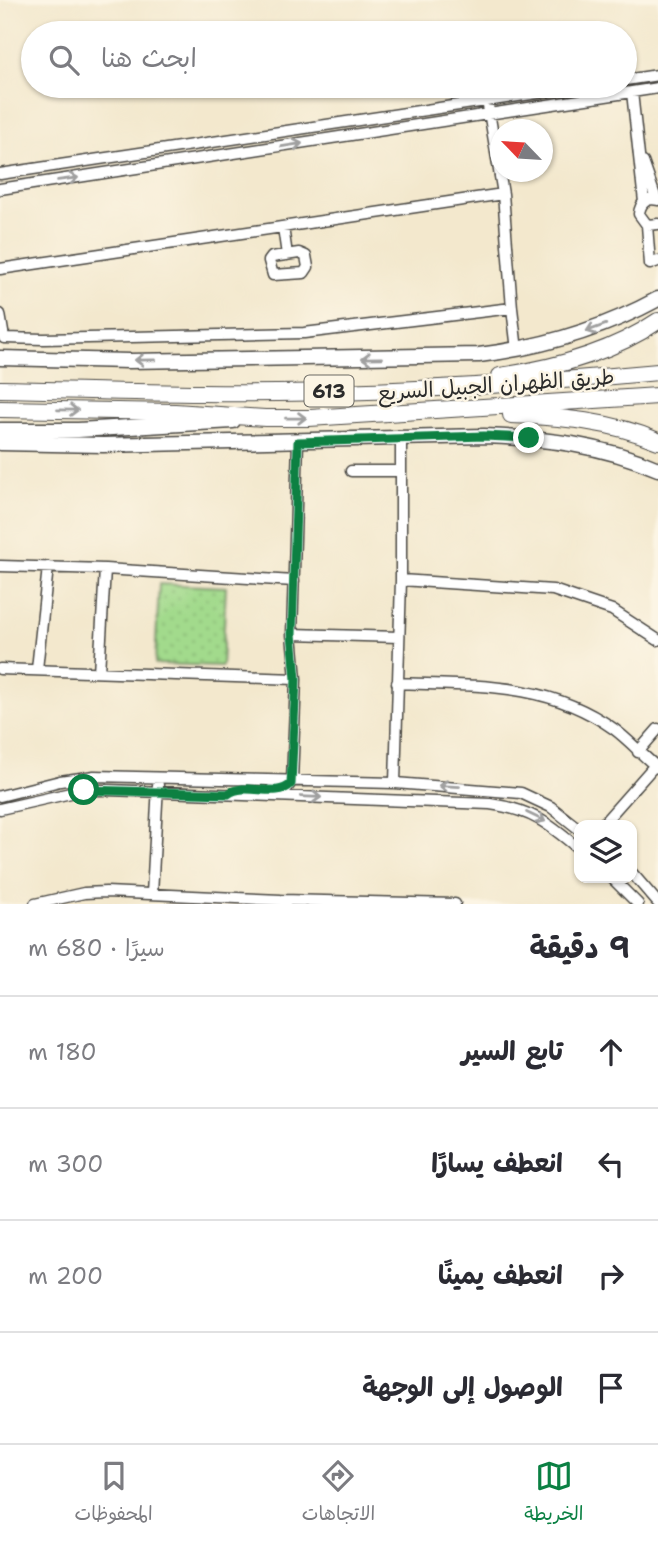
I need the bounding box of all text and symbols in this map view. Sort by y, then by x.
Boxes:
search box [21,21,637,98]
text: ابحث هنا [101,40,197,75]
icon: search [45,41,83,79]
north arrow [490,119,553,182]
one-way arrow [280,138,303,151]
one-way arrow [56,173,78,186]
one-way arrow [586,323,608,335]
one-way arrow [361,351,384,364]
one-way arrow [133,354,156,367]
street label: طريق الظهران الجبيل السريع [377,363,615,408]
road number: 613 [304,376,354,406]
one-way arrow [56,404,79,417]
one-way arrow [284,411,307,425]
route end [513,422,544,453]
route start [68,774,99,805]
one-way arrow [438,779,460,792]
one-way arrow [299,791,322,804]
one-way arrow [525,811,546,825]
map controls [574,820,637,883]
button: layers [574,820,637,883]
text: 9 دقيقة [529,927,630,968]
text: سيرًا · 680 m [28,933,165,963]
text: تابع السير [461,1033,563,1068]
icon: ahead [592,1033,630,1071]
text: 180 m [28,1037,97,1067]
text: انعطف يسارًا [431,1145,563,1180]
icon: left [592,1145,630,1183]
text: 300 m [28,1149,103,1179]
text: انعطف يمينًا [438,1257,563,1292]
icon: right [592,1257,630,1295]
text: 200 m [28,1261,103,1291]
text: الوصول إلى الوجهة [362,1369,563,1404]
icon: arrive [592,1369,630,1407]
tab: المحفوظات [75,1457,153,1530]
tab: الاتجاهات [302,1457,375,1530]
tab: الخريطة [524,1457,583,1530]

